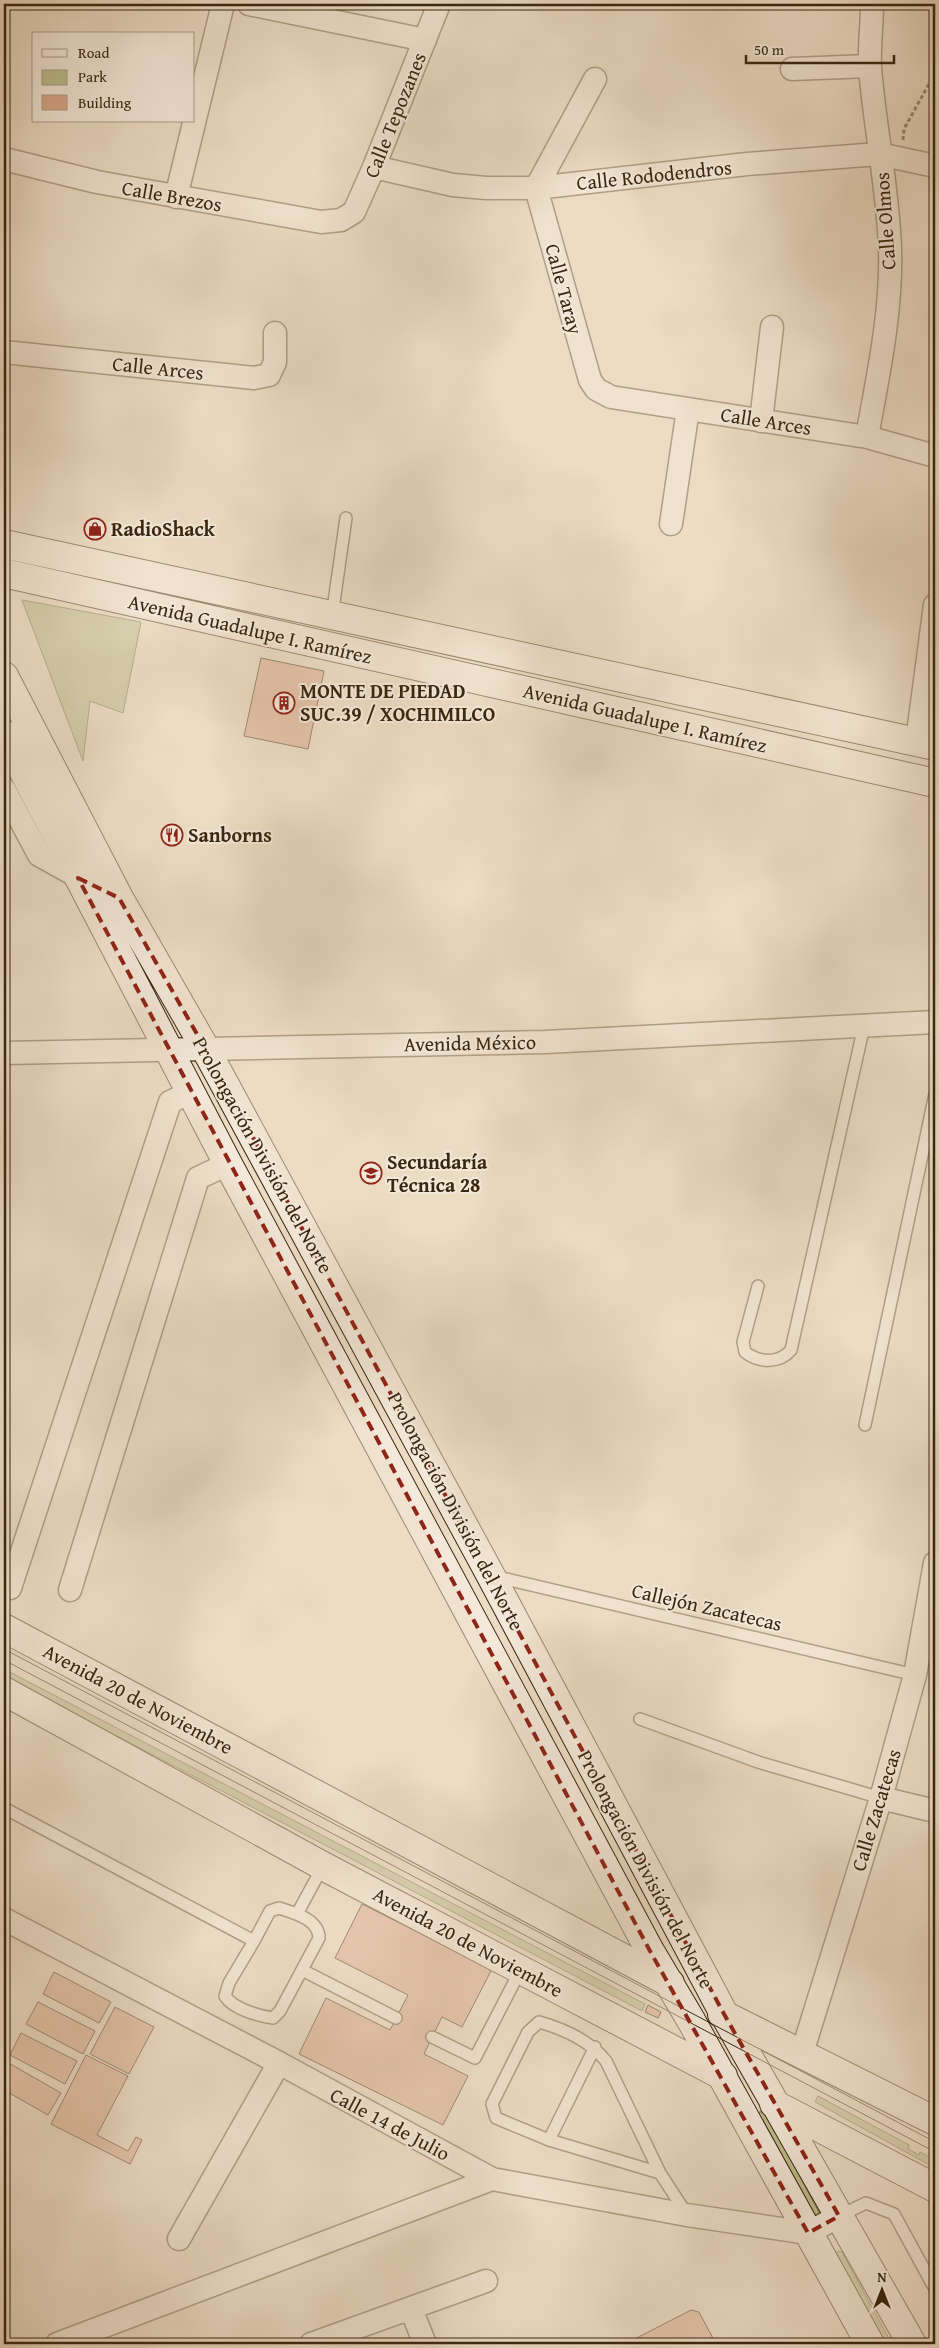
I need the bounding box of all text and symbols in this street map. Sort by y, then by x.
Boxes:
legend [32,32,195,122]
scale bar [746,32,894,64]
text: 50 m [754,39,785,60]
text: Road [78,42,109,63]
street label: Calle Tepozanes [356,48,433,182]
text: Park [78,66,107,87]
text: Building [78,92,132,113]
street label: Calle Rododendros [575,152,733,197]
street label: Calle Olmos [867,171,902,271]
street label: Calle Brezos [120,172,224,219]
street label: Calle Taray [538,240,590,337]
street label: Calle Arces [111,348,205,387]
street label: Calle Arces [719,399,814,442]
place label: RadioShack [111,514,215,543]
shop icon: RadioShack [83,517,107,541]
street label: Avenida Guadalupe I. Ramírez [126,586,375,671]
street label: Avenida Guadalupe I. Ramírez [521,675,770,760]
place label: MONTE DE PIEDAD SUC.39 / XOCHIMILCO [300,676,495,728]
building icon: MONTE DE PIEDAD SUC.39 / XOCHIMILCO [272,691,296,715]
place label: Sanborns [188,820,272,849]
restaurant icon: Sanborns [160,823,184,847]
street label: Avenida México [404,1027,536,1058]
street label: Prolongación División del Norte [186,1031,341,1278]
place label: Secundaría Técnica 28 [387,1147,488,1199]
school or university icon: Secundaría Técnica 28 [359,1161,383,1185]
street label: Prolongación División del Norte [381,1386,532,1635]
street label: Callejón Zacatecas [629,1575,785,1638]
street label: Avenida 20 de Noviembre [38,1636,238,1761]
street label: Prolongación División del Norte [571,1744,722,1993]
street label: Calle Zacatecas [843,1745,908,1875]
street label: Avenida 20 de Noviembre [368,1879,568,2004]
street label: Calle 14 de Julio [325,2080,455,2167]
north arrow [856,2266,906,2316]
text: N [877,2267,887,2287]

